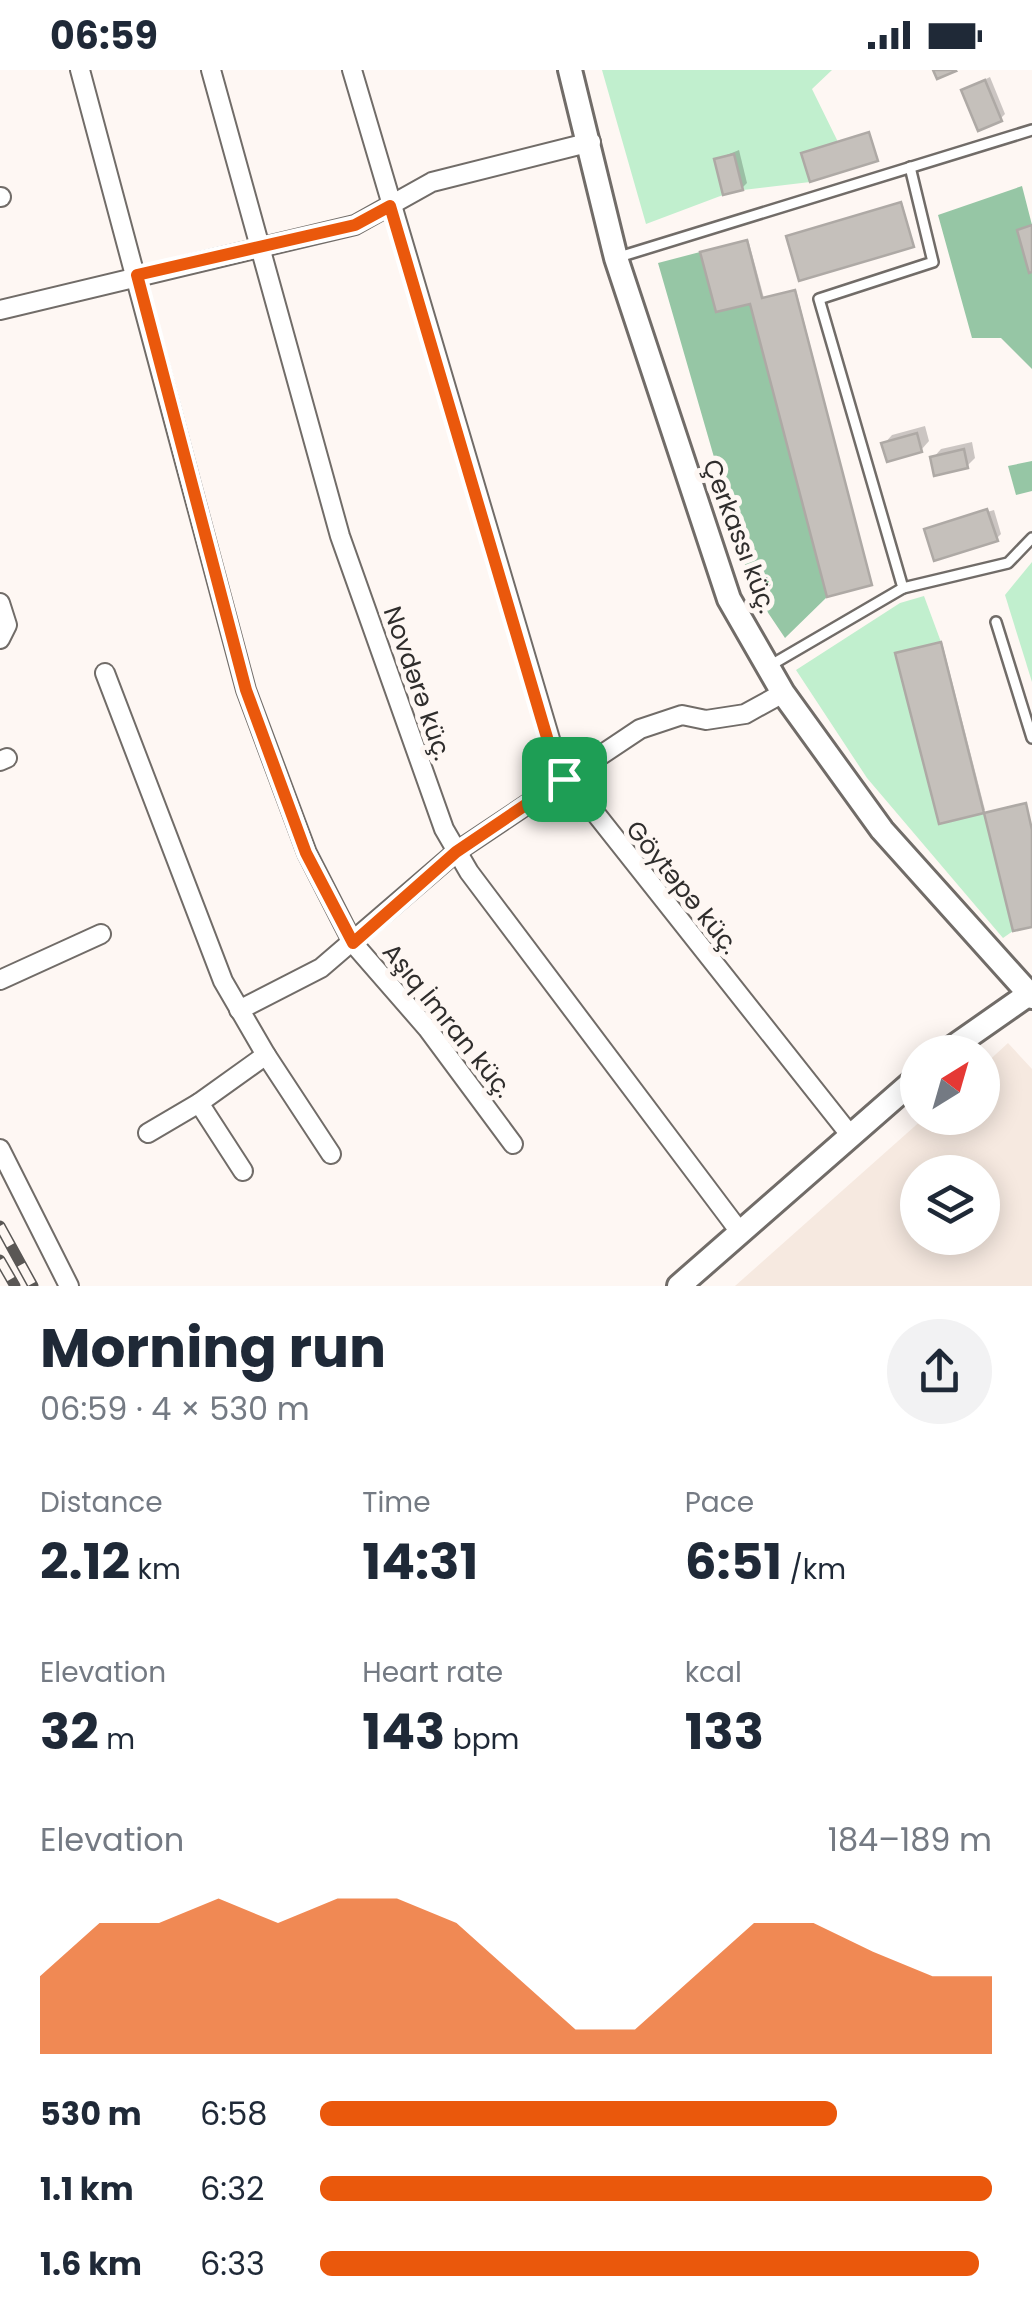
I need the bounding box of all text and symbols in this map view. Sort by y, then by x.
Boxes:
text: 06:59 [50,9,158,62]
street label: Çerkassı küç. [694,454,785,618]
street label: Novdərə küç. [375,601,460,765]
pin [522,737,607,822]
icon: arrive [537,752,592,807]
street label: Göytəpə küç. [618,813,747,961]
street label: Aşıq İmran küç. [374,936,521,1105]
north arrow [900,1035,1000,1135]
map controls [900,1035,1000,1255]
button: layers [900,1155,1000,1255]
text: Morning run [40,1309,386,1386]
button: share [887,1319,992,1424]
text: 06:59 · 4 × 530 m [40,1386,310,1431]
text: Distance [40,1483,163,1522]
text: Time [362,1483,431,1522]
text: Pace [685,1483,754,1522]
text: 2.12 [40,1526,130,1597]
text: 14:31 [362,1526,478,1597]
text: 6:51 [685,1526,782,1597]
text: km [130,1550,181,1589]
text: /km [782,1550,846,1589]
text: Elevation [40,1653,166,1692]
text: Heart rate [362,1653,503,1692]
text: kcal [685,1653,742,1692]
text: 32 [40,1696,99,1767]
text: 143 [362,1696,445,1767]
text: 133 [685,1696,764,1767]
text: m [99,1720,135,1759]
text: bpm [445,1720,519,1759]
text: Elevation [40,1817,184,1862]
text: 184–189 m [828,1817,992,1862]
text: 530 m [40,2091,142,2136]
text: 6:58 [200,2091,267,2136]
text: 1.1 km [40,2166,134,2211]
text: 6:32 [200,2166,264,2211]
text: 1.6 km [40,2241,142,2286]
text: 6:33 [200,2241,265,2286]

